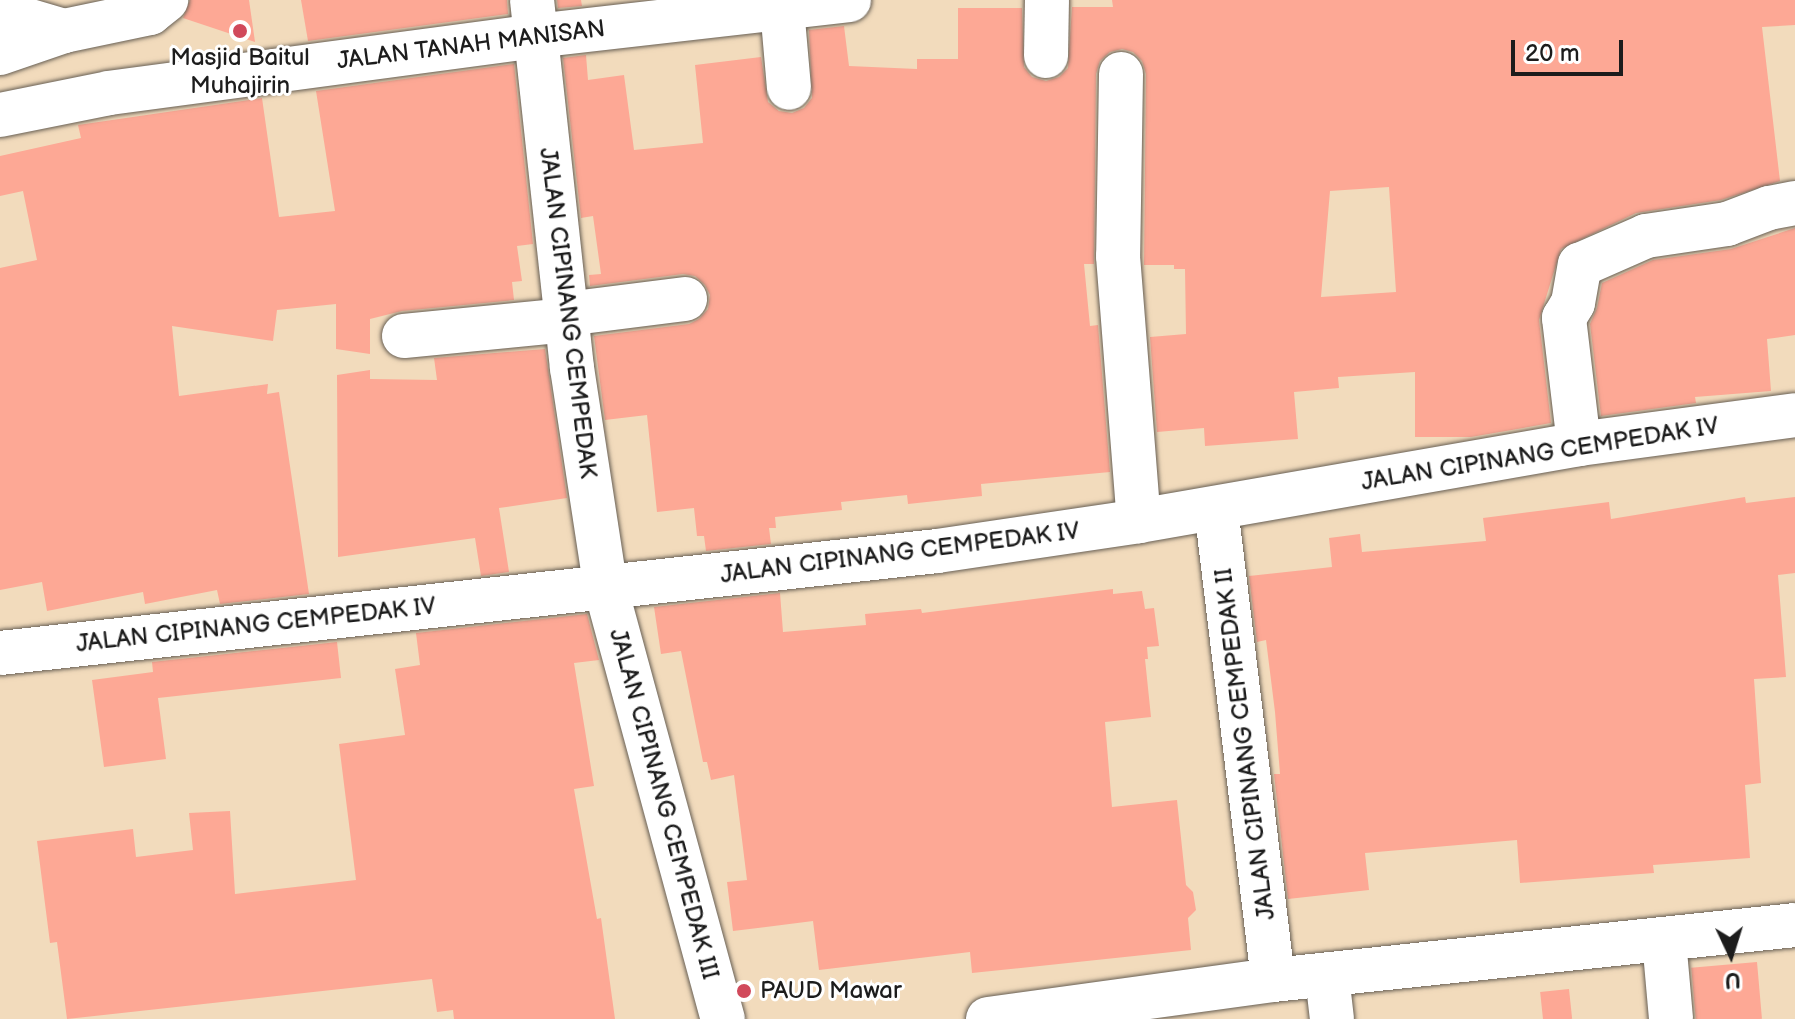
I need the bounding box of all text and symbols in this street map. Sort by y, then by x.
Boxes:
street label: JALAN TANAH MANISAN [335,14,607,76]
marker: Masjid Baitul Muhajirin [231,22,249,40]
scale bar [1515,24,1627,74]
text: 20 m [1525,39,1580,68]
place label: Masjid Baitul Muhajirin [170,44,310,100]
street label: JALAN CIPINANG CEMPEDAK [533,146,603,480]
street label: JALAN CIPINANG CEMPEDAK IV [1359,411,1721,497]
street label: JALAN CIPINANG CEMPEDAK IV [719,517,1081,589]
street label: JALAN CIPINANG CEMPEDAK II [1209,566,1281,922]
street label: JALAN CIPINANG CEMPEDAK IV [75,592,437,658]
street label: JALAN CIPINANG CEMPEDAK III [603,626,725,982]
north arrow [1691,915,1771,995]
text: U [1724,965,1741,993]
place label: PAUD Mawar [760,977,902,1005]
marker: PAUD Mawar [735,982,753,1000]

